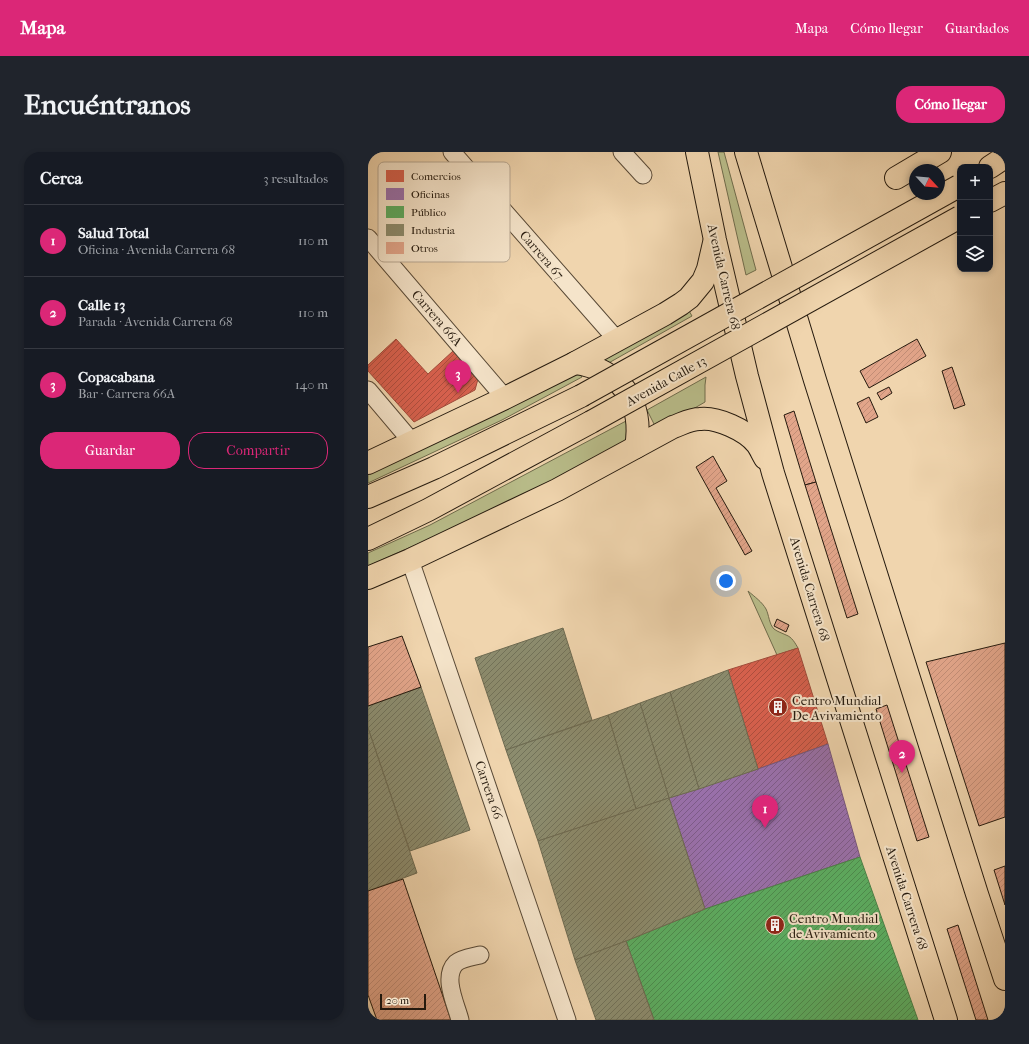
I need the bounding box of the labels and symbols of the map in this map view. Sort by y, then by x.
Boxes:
legend [378,162,510,262]
north arrow [909,164,945,200]
text: Comercios [411,170,461,183]
text: Oficinas [411,188,449,201]
text: Público [411,206,447,219]
street label: Avenida Carrera 68 [704,222,743,331]
text: Industria [411,224,456,237]
street label: Carrera 67 [517,228,567,282]
text: Otros [411,242,438,255]
street label: Carrera 66A [409,287,466,349]
street label: Avenida Calle 13 [623,353,709,410]
pin: 3 [445,360,471,393]
street label: Avenida Carrera 68 [787,534,833,643]
your location [716,571,736,591]
place label: Centro Mundial De Avivamiento [792,693,882,723]
building icon: Centro Mundial De Avivamiento [767,696,789,718]
pin: 2 [889,740,915,773]
street label: Carrera 66 [472,759,506,822]
pin: 1 [752,795,778,828]
street label: Avenida Carrera 68 [883,843,931,952]
place label: Centro Mundial de Avivamiento [789,911,879,941]
building icon: Centro Mundial de Avivamiento [764,914,786,936]
scale bar [380,992,426,1011]

